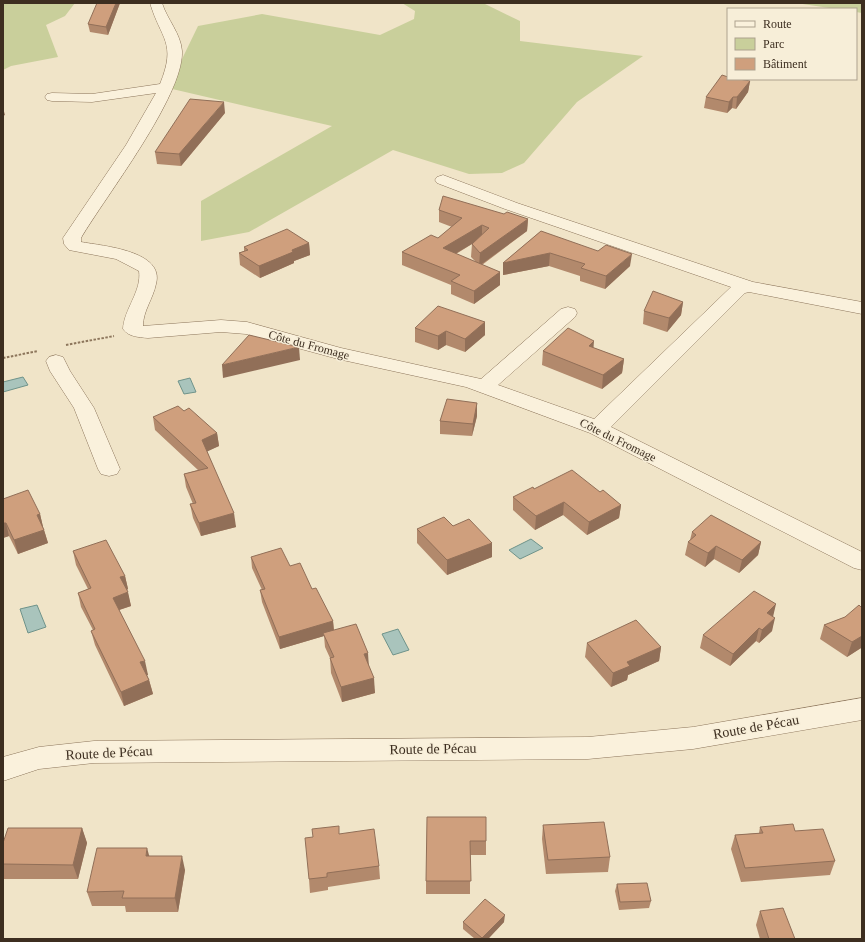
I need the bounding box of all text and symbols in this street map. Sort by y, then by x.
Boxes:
legend [727,8,857,80]
text: Route [763,17,792,31]
text: Parc [763,37,784,51]
text: Bâtiment [763,57,808,71]
street label: Côte du Fromage [267,327,351,363]
street label: Côte du Fromage [577,415,659,465]
street label: Route de Pécau [712,712,800,742]
street label: Route de Pécau [389,741,477,757]
street label: Route de Pécau [65,743,153,763]

